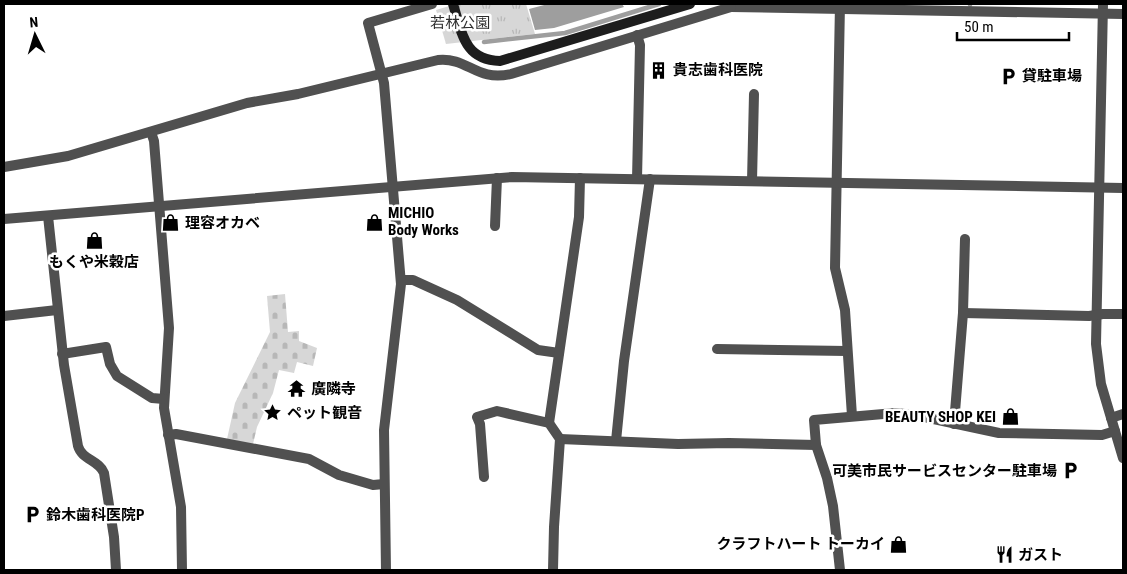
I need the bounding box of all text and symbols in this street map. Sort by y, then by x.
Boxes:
north arrow [10,10,60,60]
scale bar [957,10,1070,42]
text: N [29,14,39,30]
park label: 若林公園 [430,14,490,32]
text: 50 m [964,18,994,36]
building icon: 貴志歯科医院 [649,60,669,80]
place label: 貴志歯科医院 [673,61,763,79]
parking icon: 貸駐車場 [998,66,1018,86]
place label: 貸駐車場 [1022,67,1082,85]
place label: MICHIO Body Works [388,204,459,239]
shop icon: MICHIO Body Works [364,212,384,232]
shop icon: 理容オカベ [161,213,181,233]
place label: 理容オカベ [185,214,260,232]
shop icon: もくや米穀店 [84,231,104,251]
place label: もくや米穀店 [49,253,139,271]
temple icon: 廣隣寺 [287,379,307,399]
place label: 廣隣寺 [311,380,356,398]
place icon: ペット観音 [263,403,283,423]
place label: ペット観音 [287,404,362,422]
shop icon: BEAUTY SHOP KEI [1000,407,1020,427]
place label: BEAUTY SHOP KEI [885,408,996,426]
parking icon: 可美市民サービスセンター駐車場 [1061,461,1081,481]
place label: 可美市民サービスセンター駐車場 [832,462,1057,480]
parking icon: 鈴木歯科医院P [22,505,42,525]
place label: 鈴木歯科医院P [46,506,145,524]
shop icon: クラフトハート トーカイ [889,534,909,554]
place label: クラフトハート トーカイ [717,535,885,553]
restaurant icon: ガスト [994,545,1014,565]
place label: ガスト [1018,546,1063,564]

